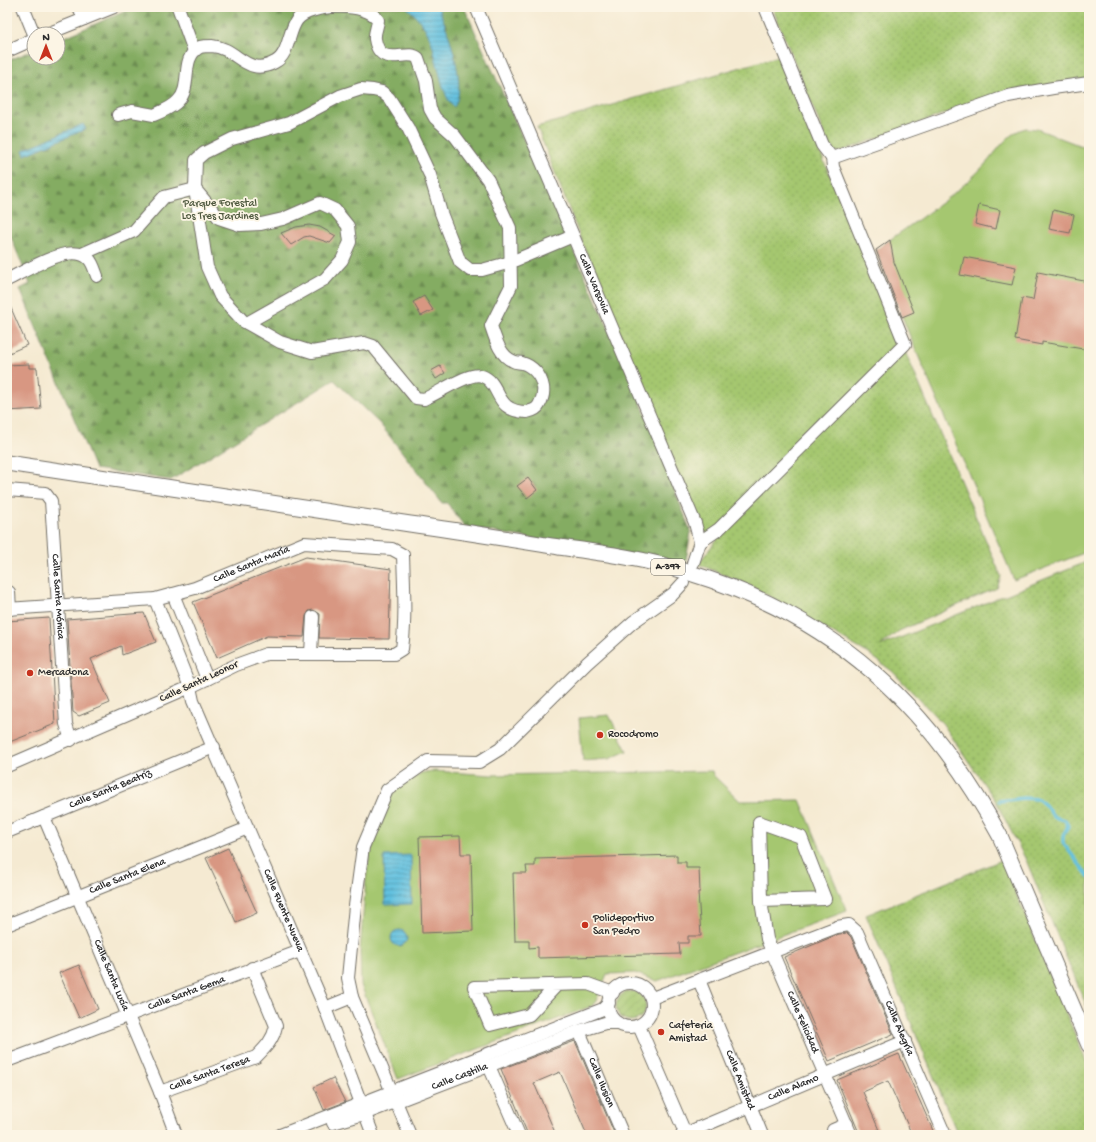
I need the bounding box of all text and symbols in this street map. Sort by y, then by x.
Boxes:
north arrow [26,26,66,66]
text: N [42,32,50,44]
park label: Parque Forestal Los Tres Jardines [182,198,259,223]
street label: Calle Varsovia [575,252,612,317]
street label: Calle Santa María [212,543,292,586]
street label: Calle Santa Mónica [49,553,66,641]
road number: A-397 [651,559,685,575]
street label: Calle Santa Leonor [158,658,241,705]
place label: Mercadona [38,667,89,679]
marker: Mercadona [25,668,35,678]
place label: Rocodromo [608,729,659,741]
marker: Rocodromo [595,730,605,740]
street label: Calle Santa Beatriz [68,767,155,812]
street label: Calle Santa Elena [88,855,168,897]
street label: Calle Fuente Nueva [260,867,306,954]
place label: Polideportivo San Pedro [592,913,654,938]
marker: Polideportivo San Pedro [580,920,590,930]
street label: Calle Santa Lucía [90,938,132,1014]
street label: Calle Santa Gema [146,973,228,1013]
street label: Calle Felicidad [784,989,822,1057]
street label: Calle Alegría [882,999,916,1058]
place label: Cafeteria Amistad [669,1019,714,1045]
marker: Cafeteria Amistad [656,1027,666,1037]
street label: Calle Amistad [722,1049,758,1113]
street label: Calle Santa Teresa [168,1053,252,1094]
street label: Calle Ilusion [585,1056,617,1110]
street label: Calle Castilla [430,1060,490,1093]
street label: Calle Alamo [766,1072,821,1104]

